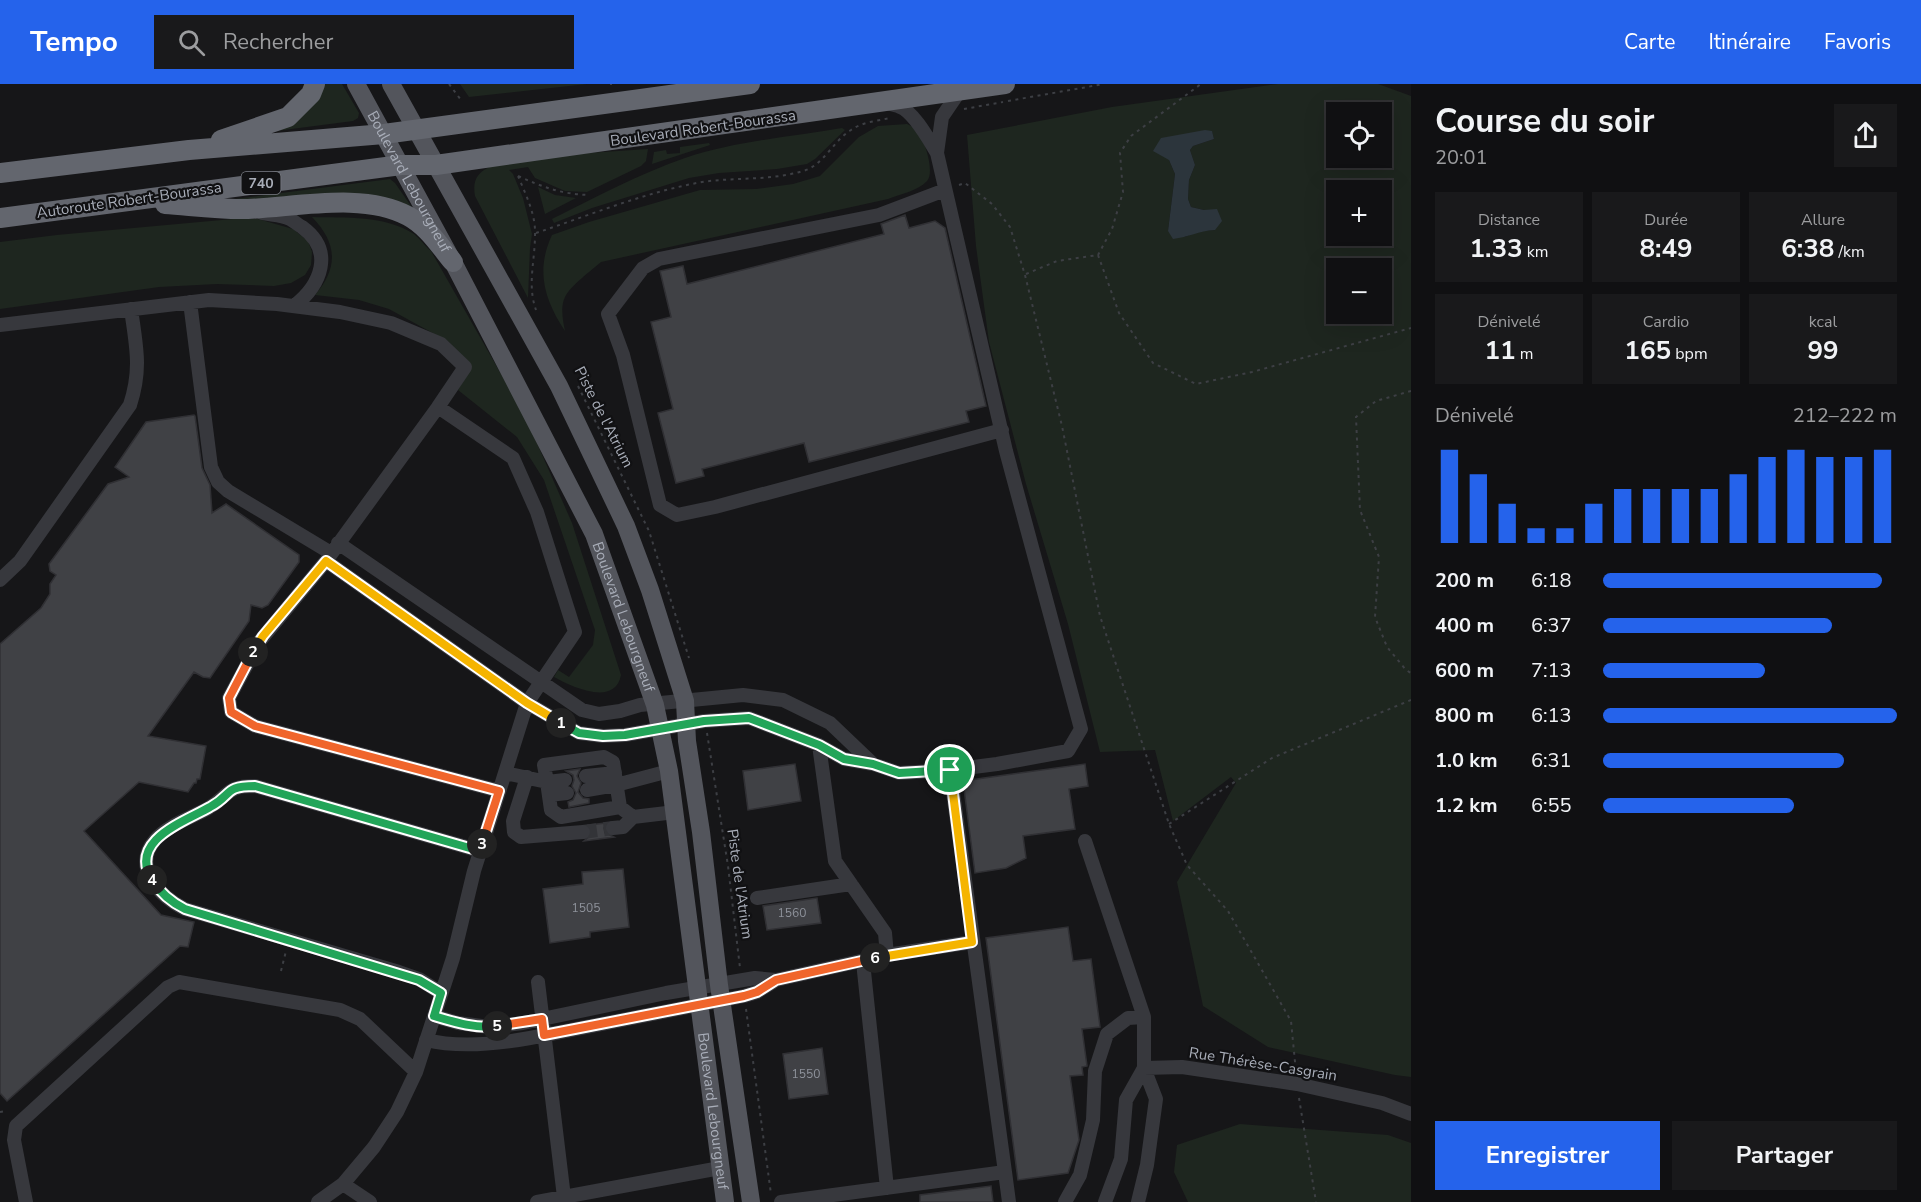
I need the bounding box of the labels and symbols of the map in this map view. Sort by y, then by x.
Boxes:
street label: Boulevard Robert-Bourassa [609,105,797,151]
street label: Boulevard Lebourgneuf [362,107,456,257]
road number: 740 [242,172,280,194]
street label: Autoroute Robert-Bourassa [35,177,223,223]
street label: Piste de l'Atrium [570,363,638,471]
street label: Boulevard Lebourgneuf [588,539,660,696]
pin: 2 [238,637,268,667]
pin: 1 [546,708,576,738]
pin [924,744,975,795]
street label: Piste de l'Atrium [722,828,758,940]
pin: 3 [467,829,497,859]
pin: 4 [137,865,167,895]
house number: 1505 [572,900,600,916]
house number: 1560 [778,905,806,921]
pin: 6 [860,943,890,973]
pin: 5 [482,1011,512,1041]
street label: Boulevard Lebourgneuf [693,1031,733,1192]
street label: Rue Thérèse-Casgrain [1187,1042,1339,1086]
house number: 1550 [792,1066,820,1082]

